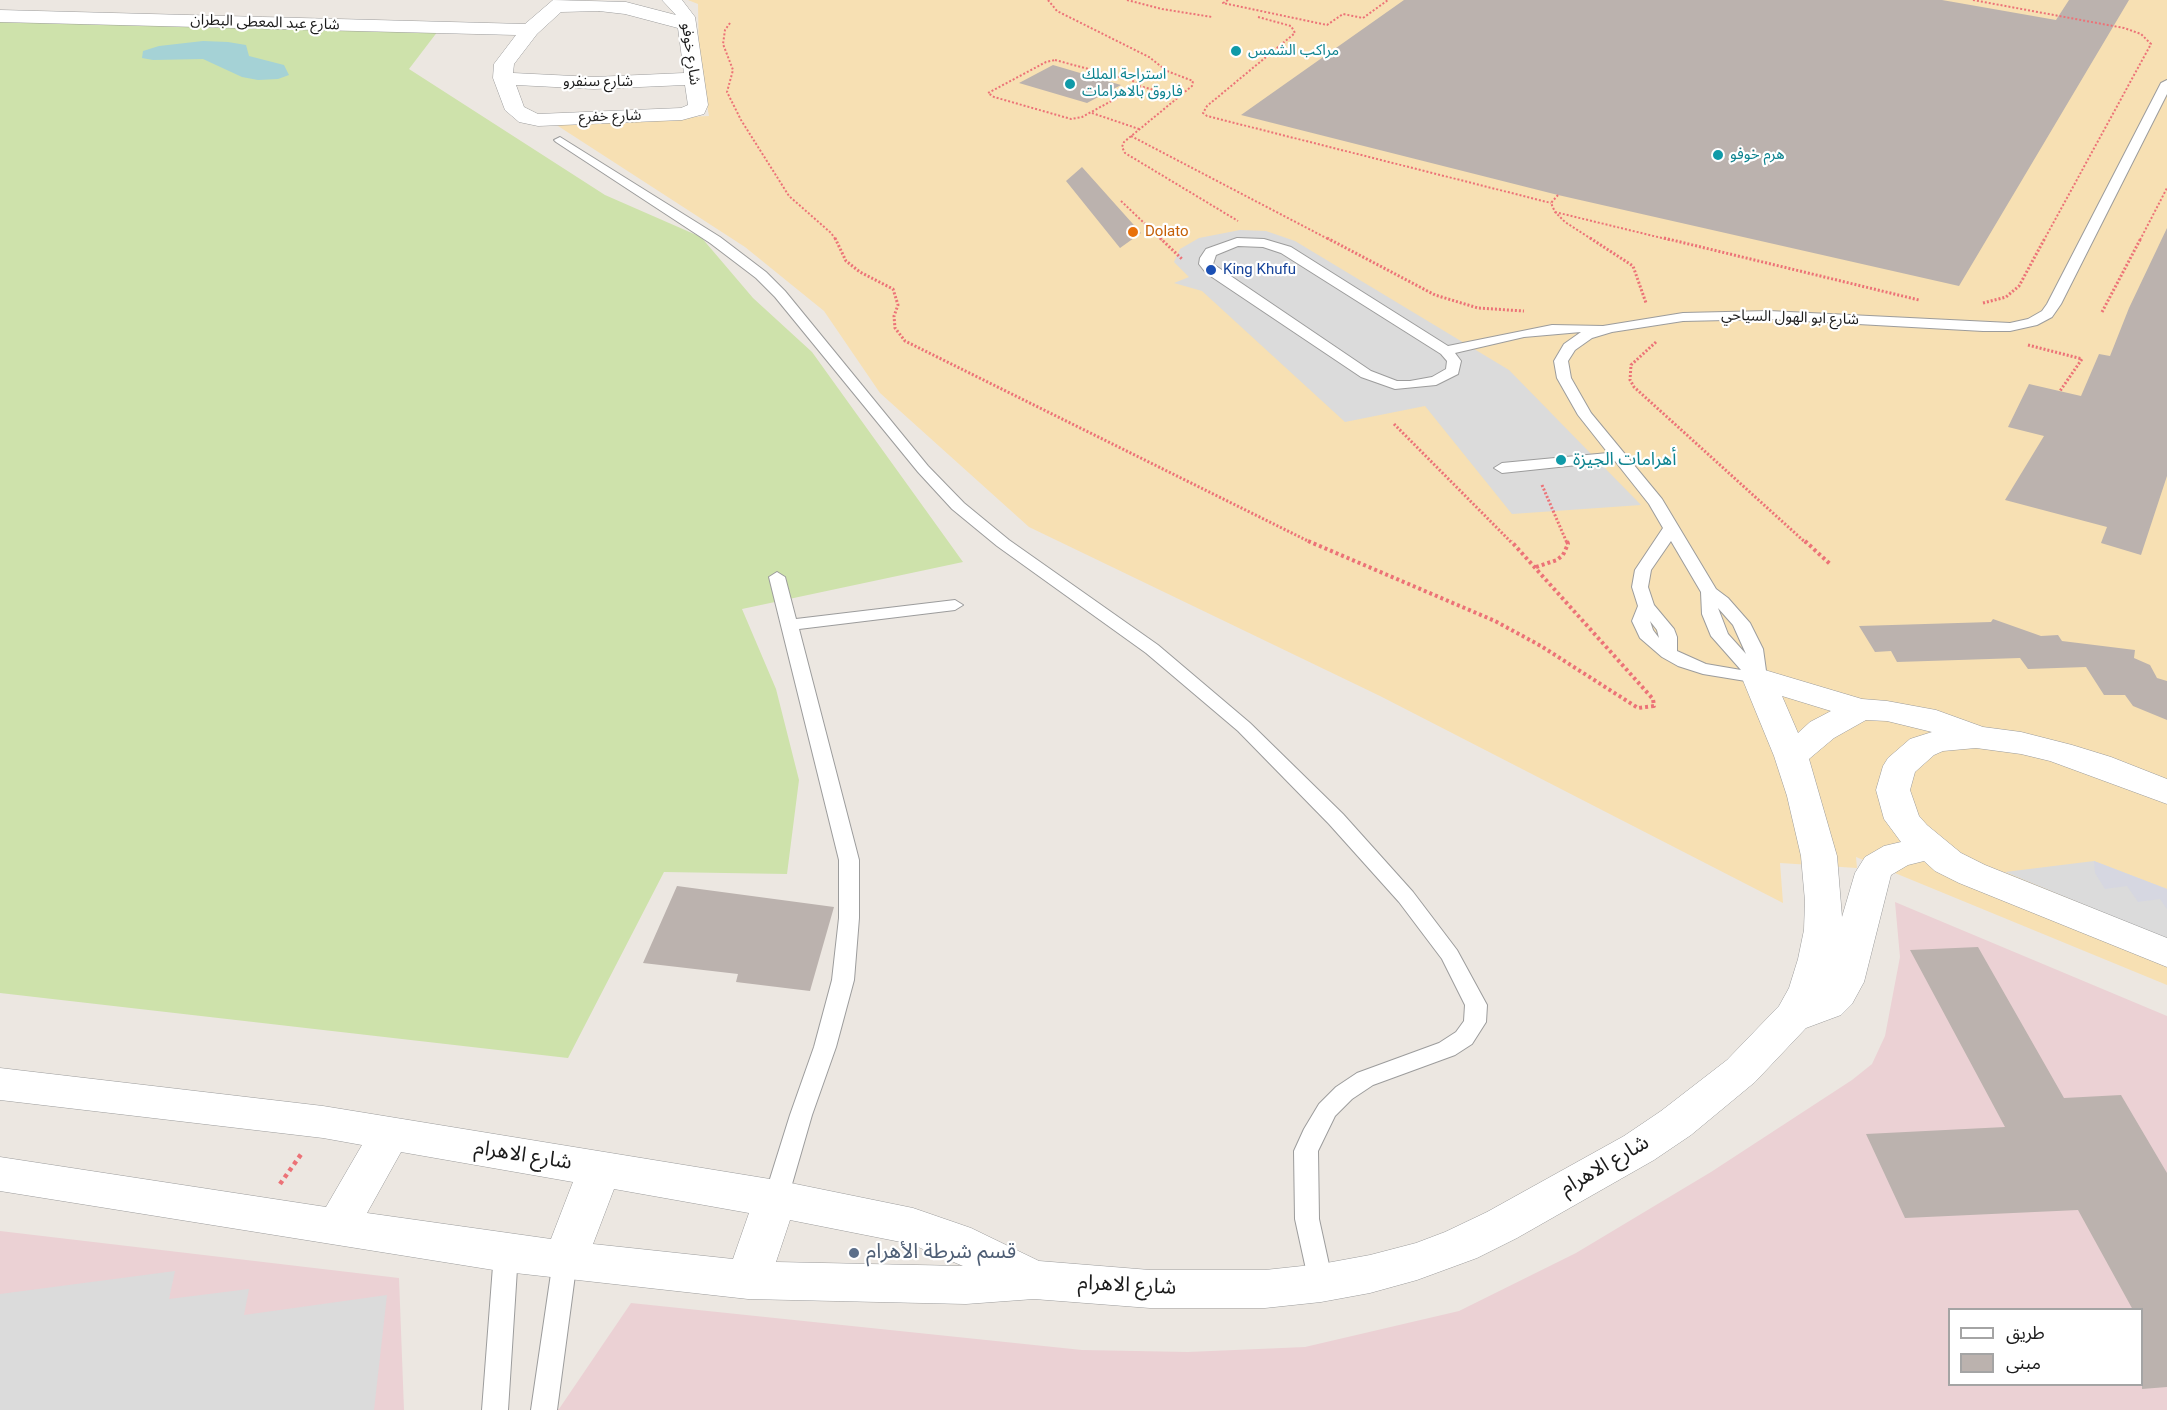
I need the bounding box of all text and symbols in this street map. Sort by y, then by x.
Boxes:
street label: شارع عبد المعطى البطران [190,11,340,35]
street label: شارع خوفو [677,22,703,86]
place label: مراكب الشمس [1248,42,1339,60]
marker: مراكب الشمس [1229,44,1243,58]
place label: استراحة الملك فاروق بالاهرامات [1082,66,1183,101]
street label: شارع سنفرو [563,73,633,91]
marker: استراحة الملك فاروق بالاهرامات [1063,77,1077,91]
street label: شارع خفرع [578,107,642,127]
place label: هرم خوفو [1730,146,1785,164]
marker: هرم خوفو [1711,148,1725,162]
place label: Dolato [1145,223,1189,241]
marker: Dolato [1126,225,1140,239]
place label: King Khufu [1223,261,1296,279]
marker: King Khufu [1204,263,1218,277]
street label: شارع ابو الهول السياحي [1721,307,1859,329]
place label: أهرامات الجيزة [1573,449,1676,471]
marker: أهرامات الجيزة [1554,453,1568,467]
street label: شارع الاهرام [1556,1130,1654,1202]
street label: شارع الاهرام [472,1136,574,1176]
place label: قسم شرطة الأهرام [866,1240,1016,1266]
marker: قسم شرطة الأهرام [847,1246,861,1260]
street label: شارع الاهرام [1077,1271,1177,1301]
legend [1948,1308,2143,1386]
text: طريق [2006,1322,2045,1343]
text: مبنى [2006,1352,2041,1373]

